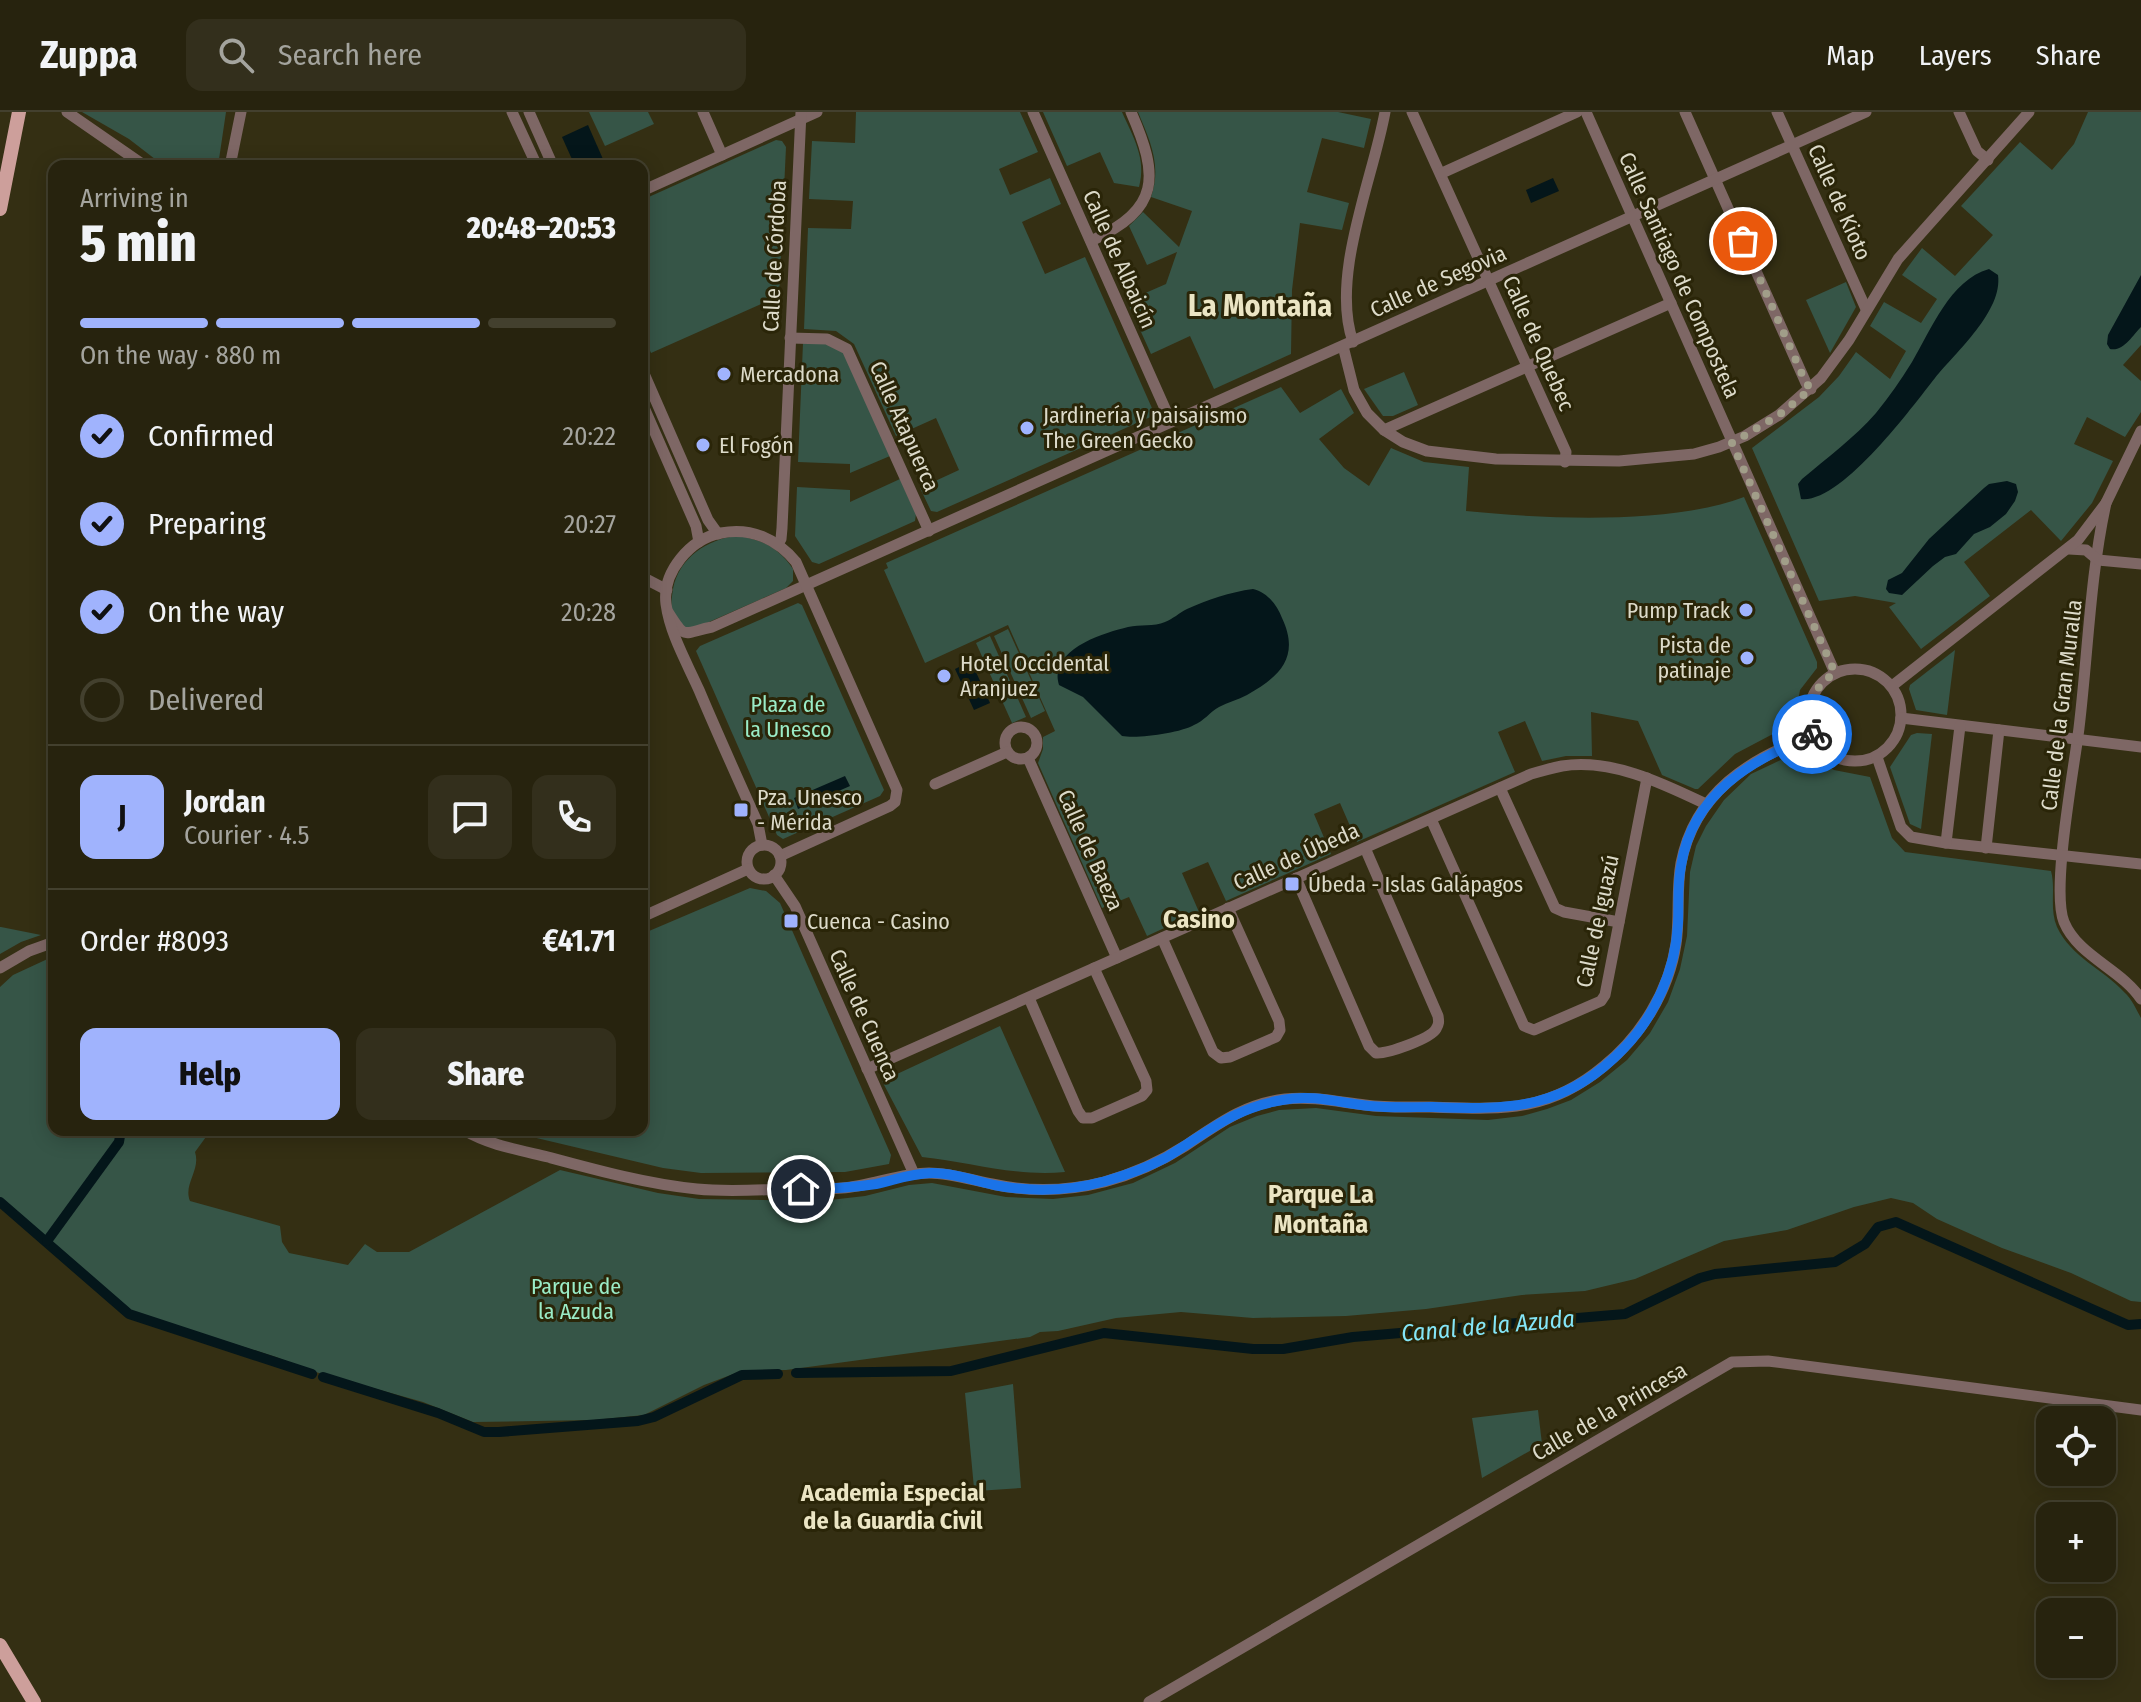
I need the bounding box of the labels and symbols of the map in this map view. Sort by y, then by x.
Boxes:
street label: Calle de Kioto [1802,140,1877,264]
street label: Calle Santiago de Compostela [1613,148,1746,402]
street label: Calle de Córdoba [757,179,792,333]
street label: Calle de Albaicín [1077,186,1162,333]
pin [1709,207,1777,275]
street label: Calle de Segovia [1366,239,1511,324]
street label: Calle de Quebec [1497,271,1581,415]
district label: La Montaña [1188,288,1332,324]
street label: Calle Atapuerca [864,357,945,495]
place label: Mercadona [740,361,839,388]
marker: Mercadona [715,365,733,383]
place label: Jardinería y paisajismo The Green Gecko [1043,402,1247,454]
marker: Jardinería y paisajismo The Green Gecko [1018,419,1036,437]
place label: El Fogón [719,432,794,459]
marker: El Fogón [694,436,712,454]
place label: Pump Track [1627,597,1731,624]
street label: Calle de la Gran Muralla [2035,598,2088,812]
marker: Pump Track [1737,601,1755,619]
place label: Pista de patinaje [1657,632,1731,684]
marker: Pista de patinaje [1738,649,1756,667]
place label: Hotel Occidental Aranjuez [960,650,1109,702]
marker: Hotel Occidental Aranjuez [935,667,953,685]
park label: Plaza de la Unesco [744,691,832,743]
courier [1772,694,1852,774]
place label: Pza. Unesco - Mérida [757,784,862,836]
street label: Calle de Baeza [1052,786,1129,915]
marker: Pza. Unesco - Mérida [732,801,750,819]
street label: Calle de Úbeda [1229,817,1363,896]
street label: Calle de Iguazú [1570,852,1625,990]
place label: Úbeda - Islas Galápagos [1308,871,1523,898]
marker: Úbeda - Islas Galápagos [1283,875,1301,893]
district label: Casino [1163,904,1235,935]
place label: Cuenca - Casino [807,908,950,935]
marker: Cuenca - Casino [782,912,800,930]
street label: Calle de Cuenca [823,945,906,1085]
pin [767,1155,835,1223]
district label: Parque La Montaña [1268,1179,1374,1240]
park label: Parque de la Azuda [531,1273,621,1325]
water label: Canal de la Azuda [1400,1304,1576,1348]
street label: Calle de la Princesa [1527,1356,1691,1467]
district label: Academia Especial de la Guardia Civil [800,1479,985,1535]

